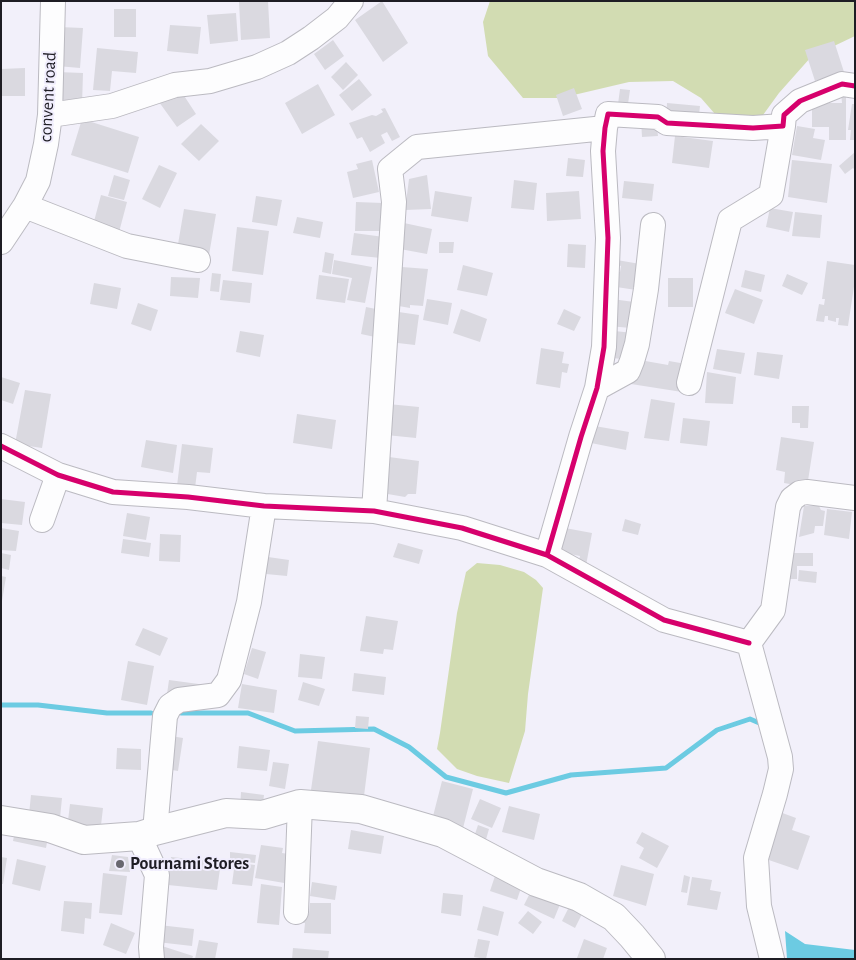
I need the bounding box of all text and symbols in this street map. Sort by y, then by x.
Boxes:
street label: convent road [35,51,61,143]
place label: Pournami Stores [130,853,249,875]
marker: Pournami Stores [114,858,126,870]

